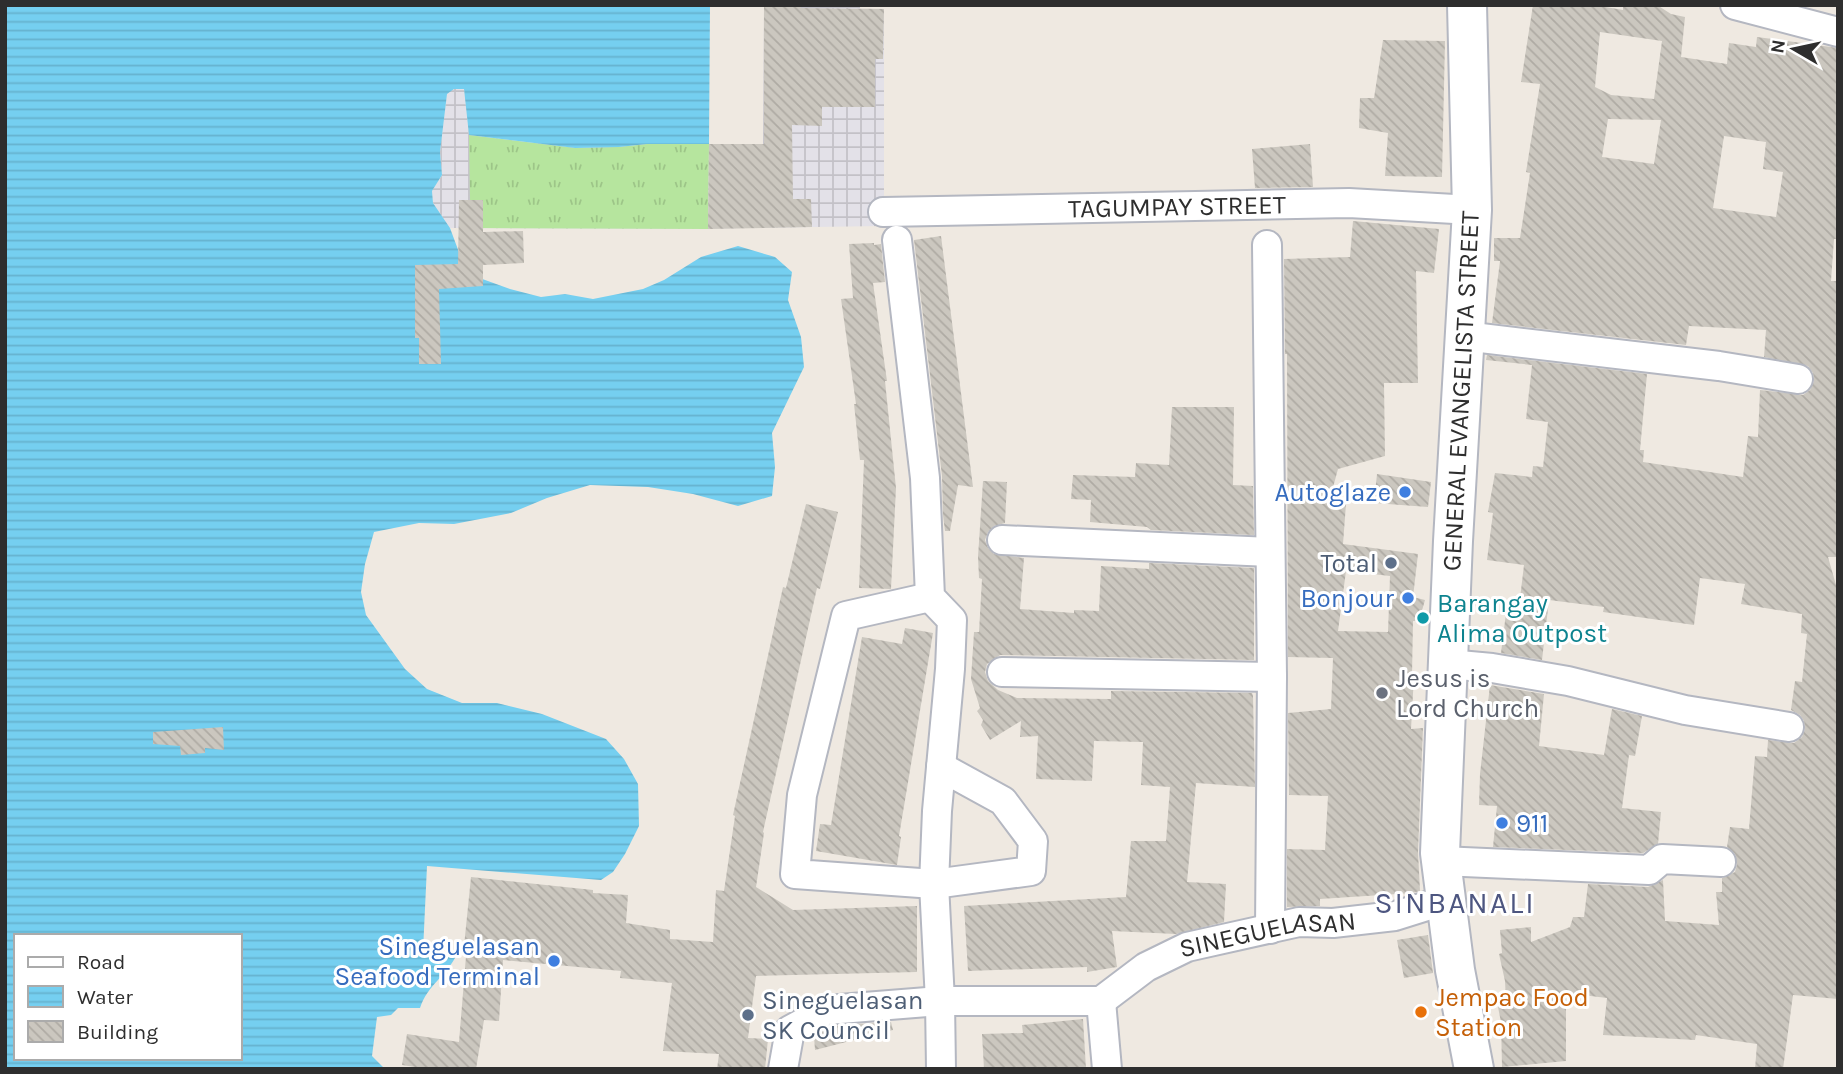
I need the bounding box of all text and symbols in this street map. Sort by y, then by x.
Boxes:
north arrow [1759,14,1829,84]
text: N [1766,38,1790,55]
street label: TAGUMPAY STREET [1068,189,1286,224]
street label: GENERAL EVANGELISTA STREET [1436,210,1486,572]
place label: Autoglaze [1274,477,1391,508]
marker: Autoglaze [1397,484,1413,500]
place label: Total [1320,548,1377,579]
marker: Total [1383,555,1399,571]
place label: Bonjour [1300,583,1395,614]
place label: Barangay Alima Outpost [1437,588,1607,649]
marker: Bonjour [1400,590,1416,606]
marker: Barangay Alima Outpost [1415,610,1431,626]
place label: Jesus is Lord Church [1396,663,1539,724]
marker: Jesus is Lord Church [1374,685,1390,701]
place label: 911 [1516,808,1548,839]
marker: 911 [1494,815,1510,831]
district label: SINBANALI [1374,885,1536,921]
street label: SINEGUELASAN [1176,905,1357,964]
place label: Sineguelasan Seafood Terminal [335,931,540,992]
legend [14,934,242,1060]
text: Road [77,950,125,974]
marker: Sineguelasan Seafood Terminal [546,953,562,969]
place label: Jempac Food Station [1435,982,1589,1043]
text: Water [77,985,133,1009]
place label: Sineguelasan SK Council [762,985,924,1046]
marker: Jempac Food Station [1413,1004,1429,1020]
marker: Sineguelasan SK Council [740,1007,756,1023]
text: Building [77,1020,158,1044]

